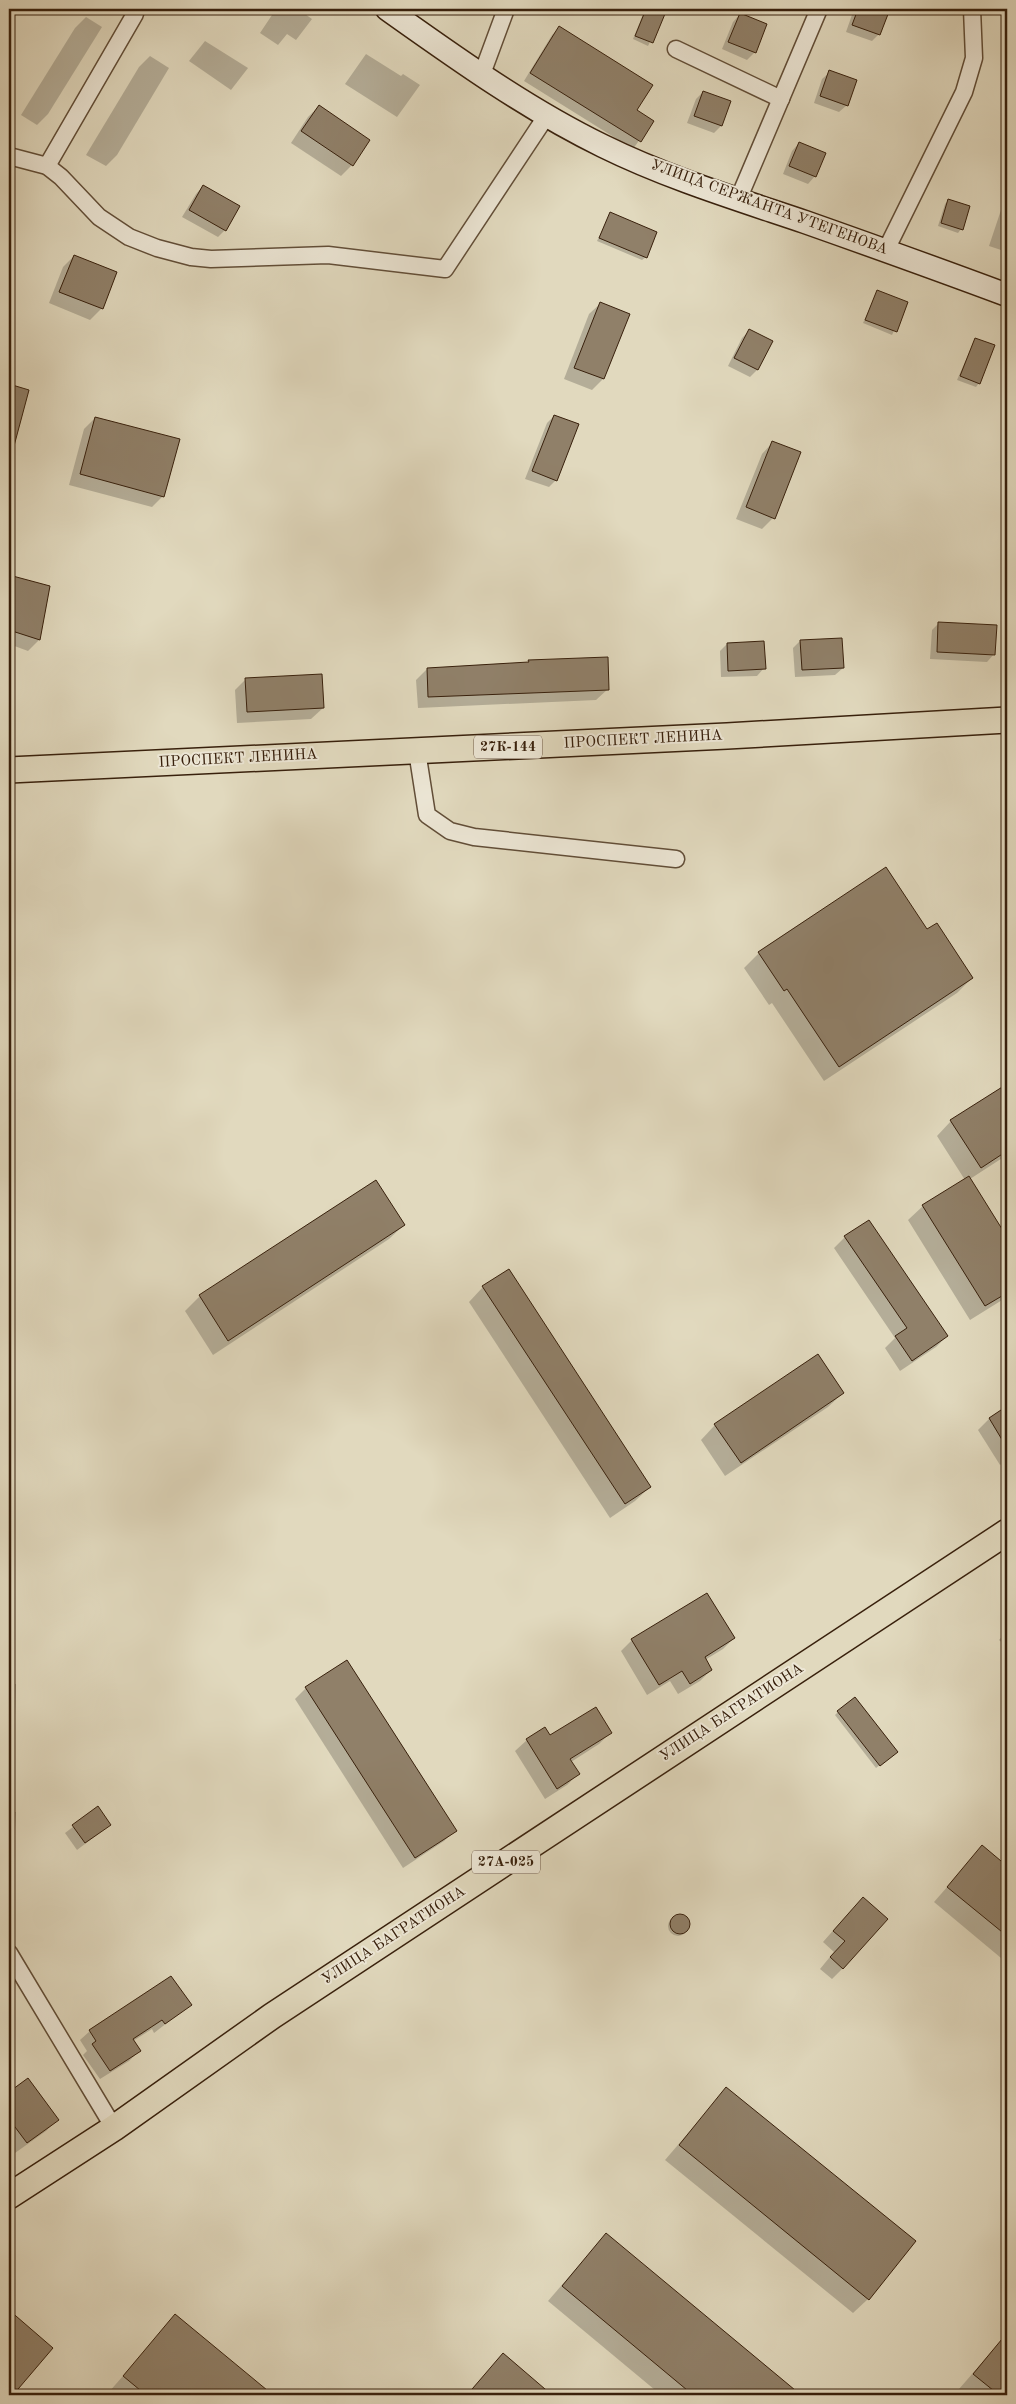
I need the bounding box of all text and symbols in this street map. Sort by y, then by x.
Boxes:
street label: УЛИЦА СЕРЖАНТА УТЕГЕНОВА [648,158,890,258]
street label: ПРОСПЕКТ ЛЕНИНА [563,728,723,752]
road number: 27К-144 [474,736,542,759]
street label: ПРОСПЕКТ ЛЕНИНА [158,747,318,771]
street label: УЛИЦА БАГРАТИОНА [658,1661,807,1765]
road number: 27А-025 [472,1850,540,1874]
street label: УЛИЦА БАГРАТИОНА [320,1884,469,1988]

